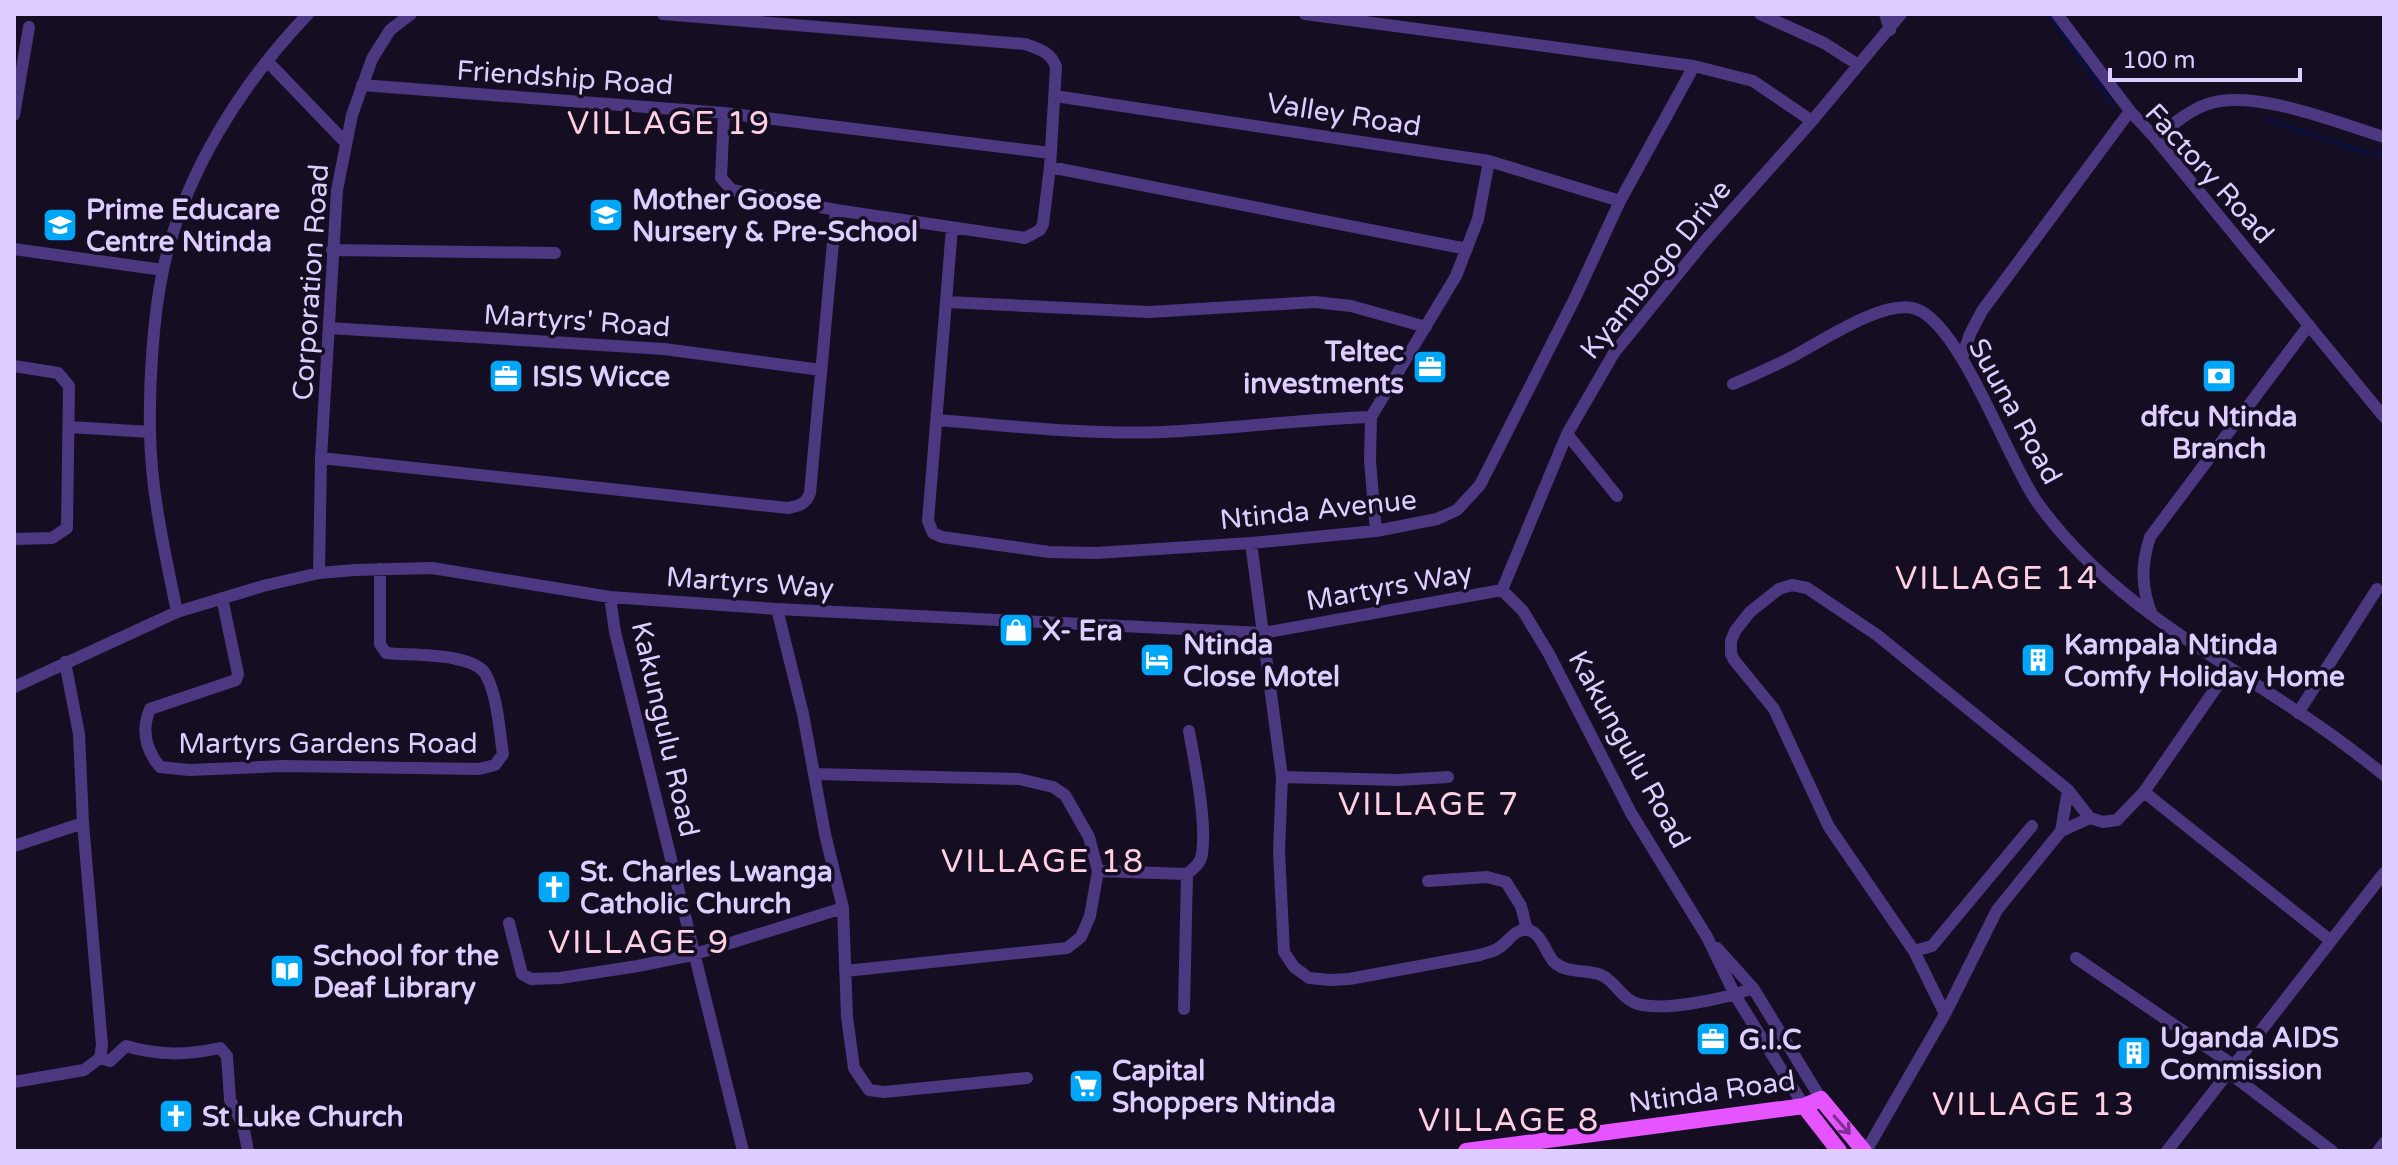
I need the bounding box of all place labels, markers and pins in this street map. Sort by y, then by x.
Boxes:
place label: Mother Goose Nursery & Pre-School [632,183,918,249]
place label: Prime Educare Centre Ntinda [86,193,280,259]
school or university icon: Mother Goose Nursery & Pre-School [587,196,625,234]
school or university icon: Prime Educare Centre Ntinda [41,206,79,244]
place label: Teltec investments [1243,335,1404,401]
office icon: Teltec investments [1411,348,1449,386]
office icon: ISIS Wicce [487,357,525,395]
bank icon: dfcu Ntinda Branch [2200,357,2238,395]
place label: ISIS Wicce [532,360,670,394]
place label: dfcu Ntinda Branch [2140,400,2298,466]
shop icon: X- Era [997,611,1035,649]
place label: X- Era [1042,614,1123,648]
place label: Ntinda Close Motel [1183,628,1340,694]
place label: Kampala Ntinda Comfy Holiday Home [2064,628,2345,694]
hotel icon: Ntinda Close Motel [1138,641,1176,679]
building icon: Kampala Ntinda Comfy Holiday Home [2019,641,2057,679]
place label: St. Charles Lwanga Catholic Church [580,855,833,921]
church icon: St. Charles Lwanga Catholic Church [535,868,573,906]
place label: School for the Deaf Library [313,939,499,1005]
library icon: School for the Deaf Library [268,952,306,990]
office icon: G.I.C [1694,1020,1732,1058]
place label: Uganda AIDS Commission [2160,1021,2339,1087]
place label: G.I.C [1739,1023,1802,1057]
building icon: Uganda AIDS Commission [2115,1034,2153,1072]
place label: Capital Shoppers Ntinda [1112,1054,1336,1120]
supermarket icon: Capital Shoppers Ntinda [1067,1067,1105,1105]
church icon: St Luke Church [157,1097,195,1135]
place label: St Luke Church [202,1100,404,1134]

